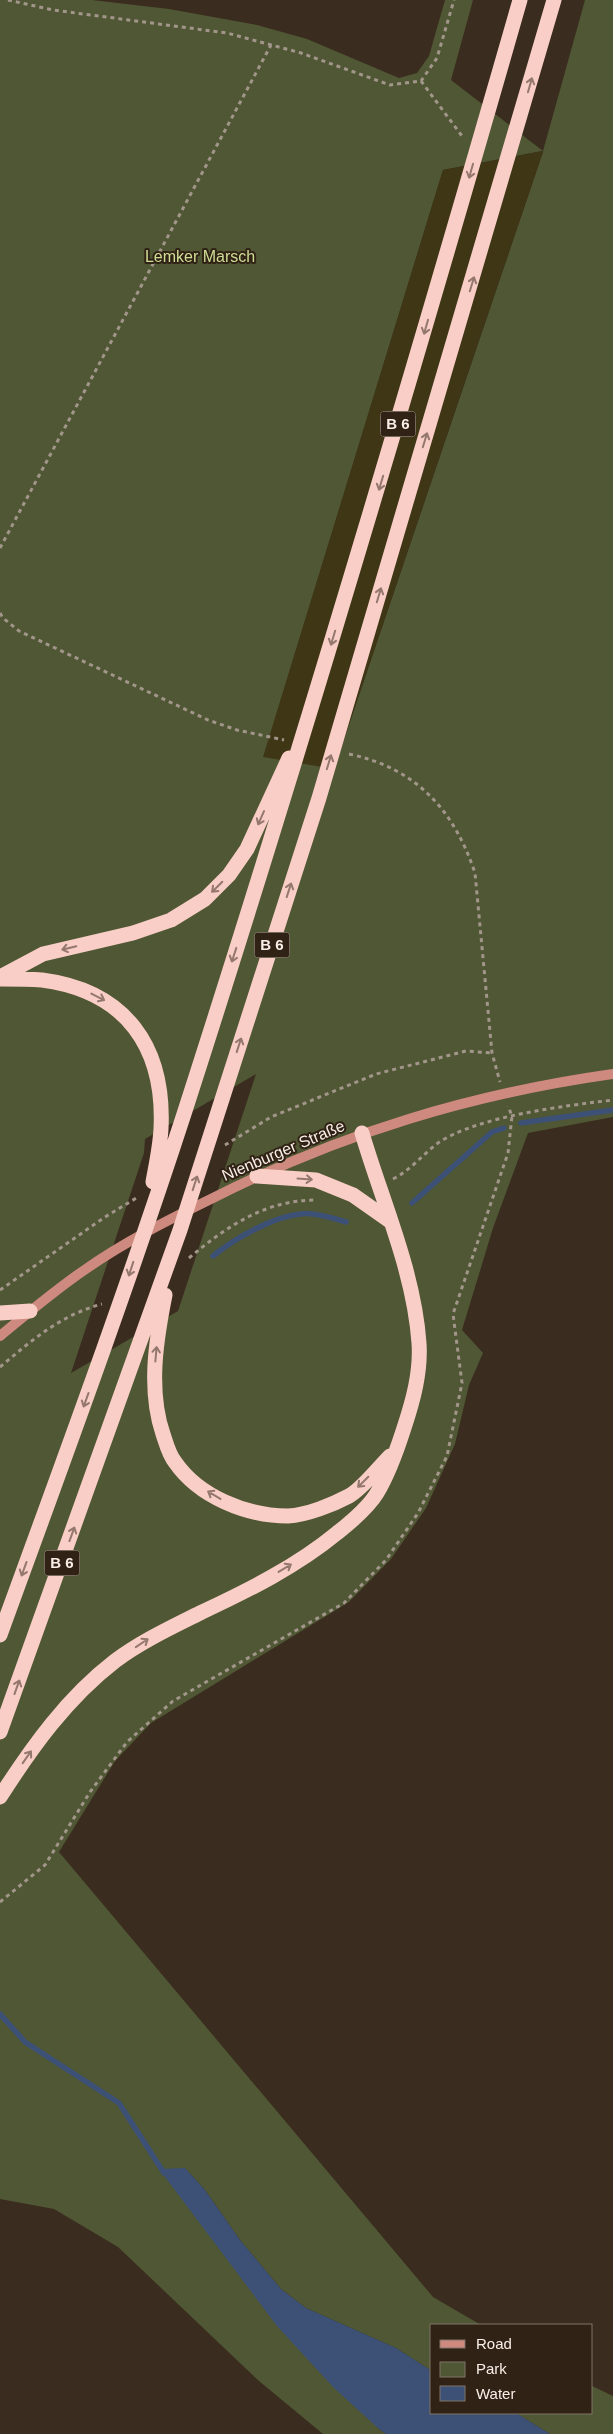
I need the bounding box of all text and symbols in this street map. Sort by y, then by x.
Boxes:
one-way arrow [526,77,536,93]
one-way arrow [465,162,475,178]
park label: Lemker Marsch [145,248,255,265]
one-way arrow [467,276,477,292]
one-way arrow [420,318,430,334]
road number: B 6 [380,412,416,436]
one-way arrow [421,432,431,448]
one-way arrow [375,475,385,491]
one-way arrow [374,588,384,604]
one-way arrow [328,630,338,646]
one-way arrow [325,754,335,770]
one-way arrow [256,810,265,825]
one-way arrow [210,881,223,893]
one-way arrow [285,883,294,899]
road number: B 6 [254,932,290,958]
one-way arrow [61,944,77,953]
one-way arrow [229,946,239,962]
one-way arrow [91,992,106,1002]
one-way arrow [235,1038,245,1054]
street label: Nienburger Straße [219,1117,347,1184]
one-way arrow [297,1175,313,1184]
one-way arrow [190,1176,200,1192]
one-way arrow [126,1261,135,1276]
one-way arrow [152,1347,161,1363]
one-way arrow [81,1392,90,1408]
one-way arrow [357,1476,369,1489]
one-way arrow [207,1490,221,1500]
one-way arrow [68,1527,77,1542]
road number: B 6 [44,1550,80,1576]
one-way arrow [19,1561,28,1577]
one-way arrow [278,1562,292,1572]
one-way arrow [134,1638,148,1648]
one-way arrow [13,1680,22,1695]
one-way arrow [22,1750,32,1764]
legend [430,2324,593,2414]
text: Road [476,2335,512,2352]
text: Park [476,2360,507,2377]
text: Water [476,2385,515,2402]

